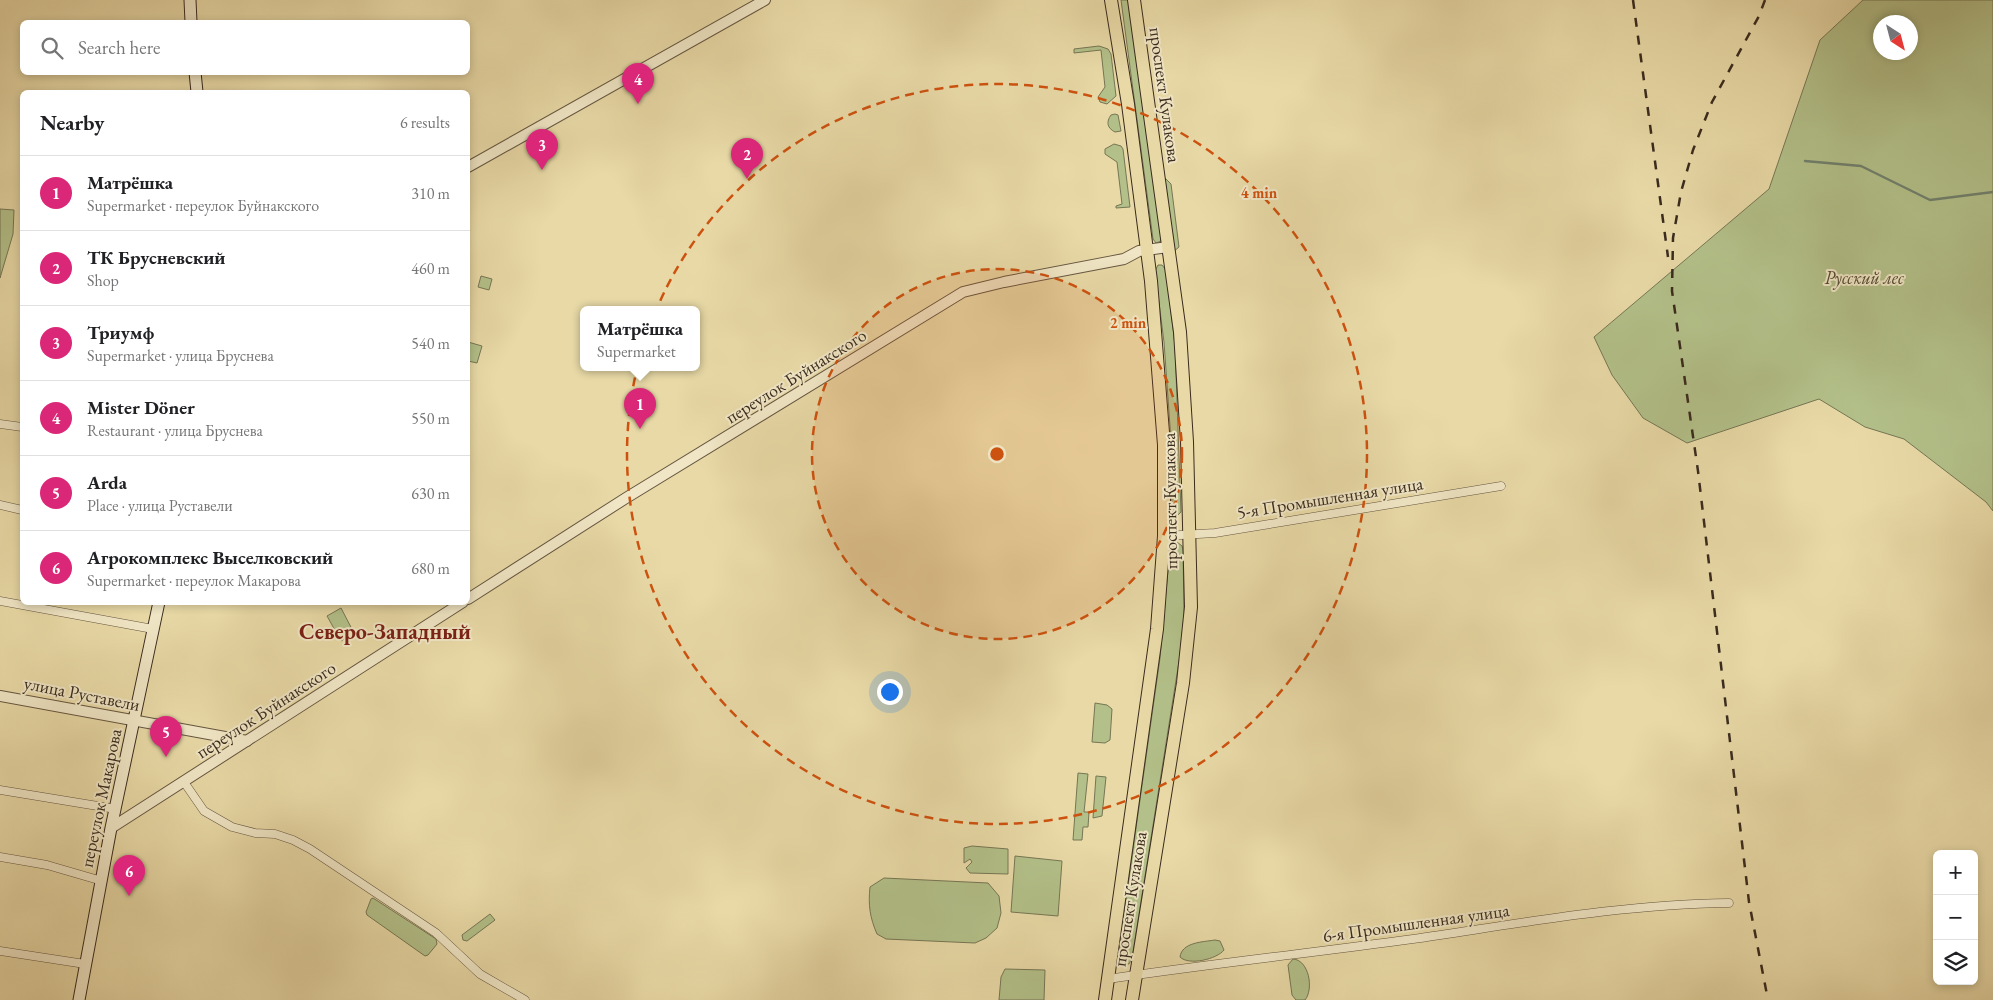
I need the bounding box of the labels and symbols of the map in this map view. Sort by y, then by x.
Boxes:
north arrow [1873,15,1918,60]
street label: проспект Кулакова [1145,26,1186,165]
pin: 4 [622,63,654,104]
pin: 3 [526,129,558,170]
pin: 2 [731,138,763,179]
text: 4 min [1241,183,1278,202]
park label: Русский лес [1824,266,1904,290]
text: 2 min [1110,313,1147,332]
street label: переулок Буйнакского [721,323,871,428]
pin: 1 [624,388,656,429]
street label: проспект Кулакова [1157,432,1182,569]
centre of rings [988,445,1006,463]
street label: 5-я Промышленная улица [1235,471,1425,524]
district label: Северо-Западный [299,617,471,646]
street label: переулок Буйнакского [192,656,340,763]
street label: улица Руставели [22,671,143,716]
your location [877,679,903,705]
pin: 5 [150,716,182,757]
street label: переулок Макарова [75,726,127,869]
street label: проспект Кулакова [1107,829,1152,968]
pin: 6 [113,855,145,896]
street label: 6-я Промышленная улица [1321,898,1512,947]

